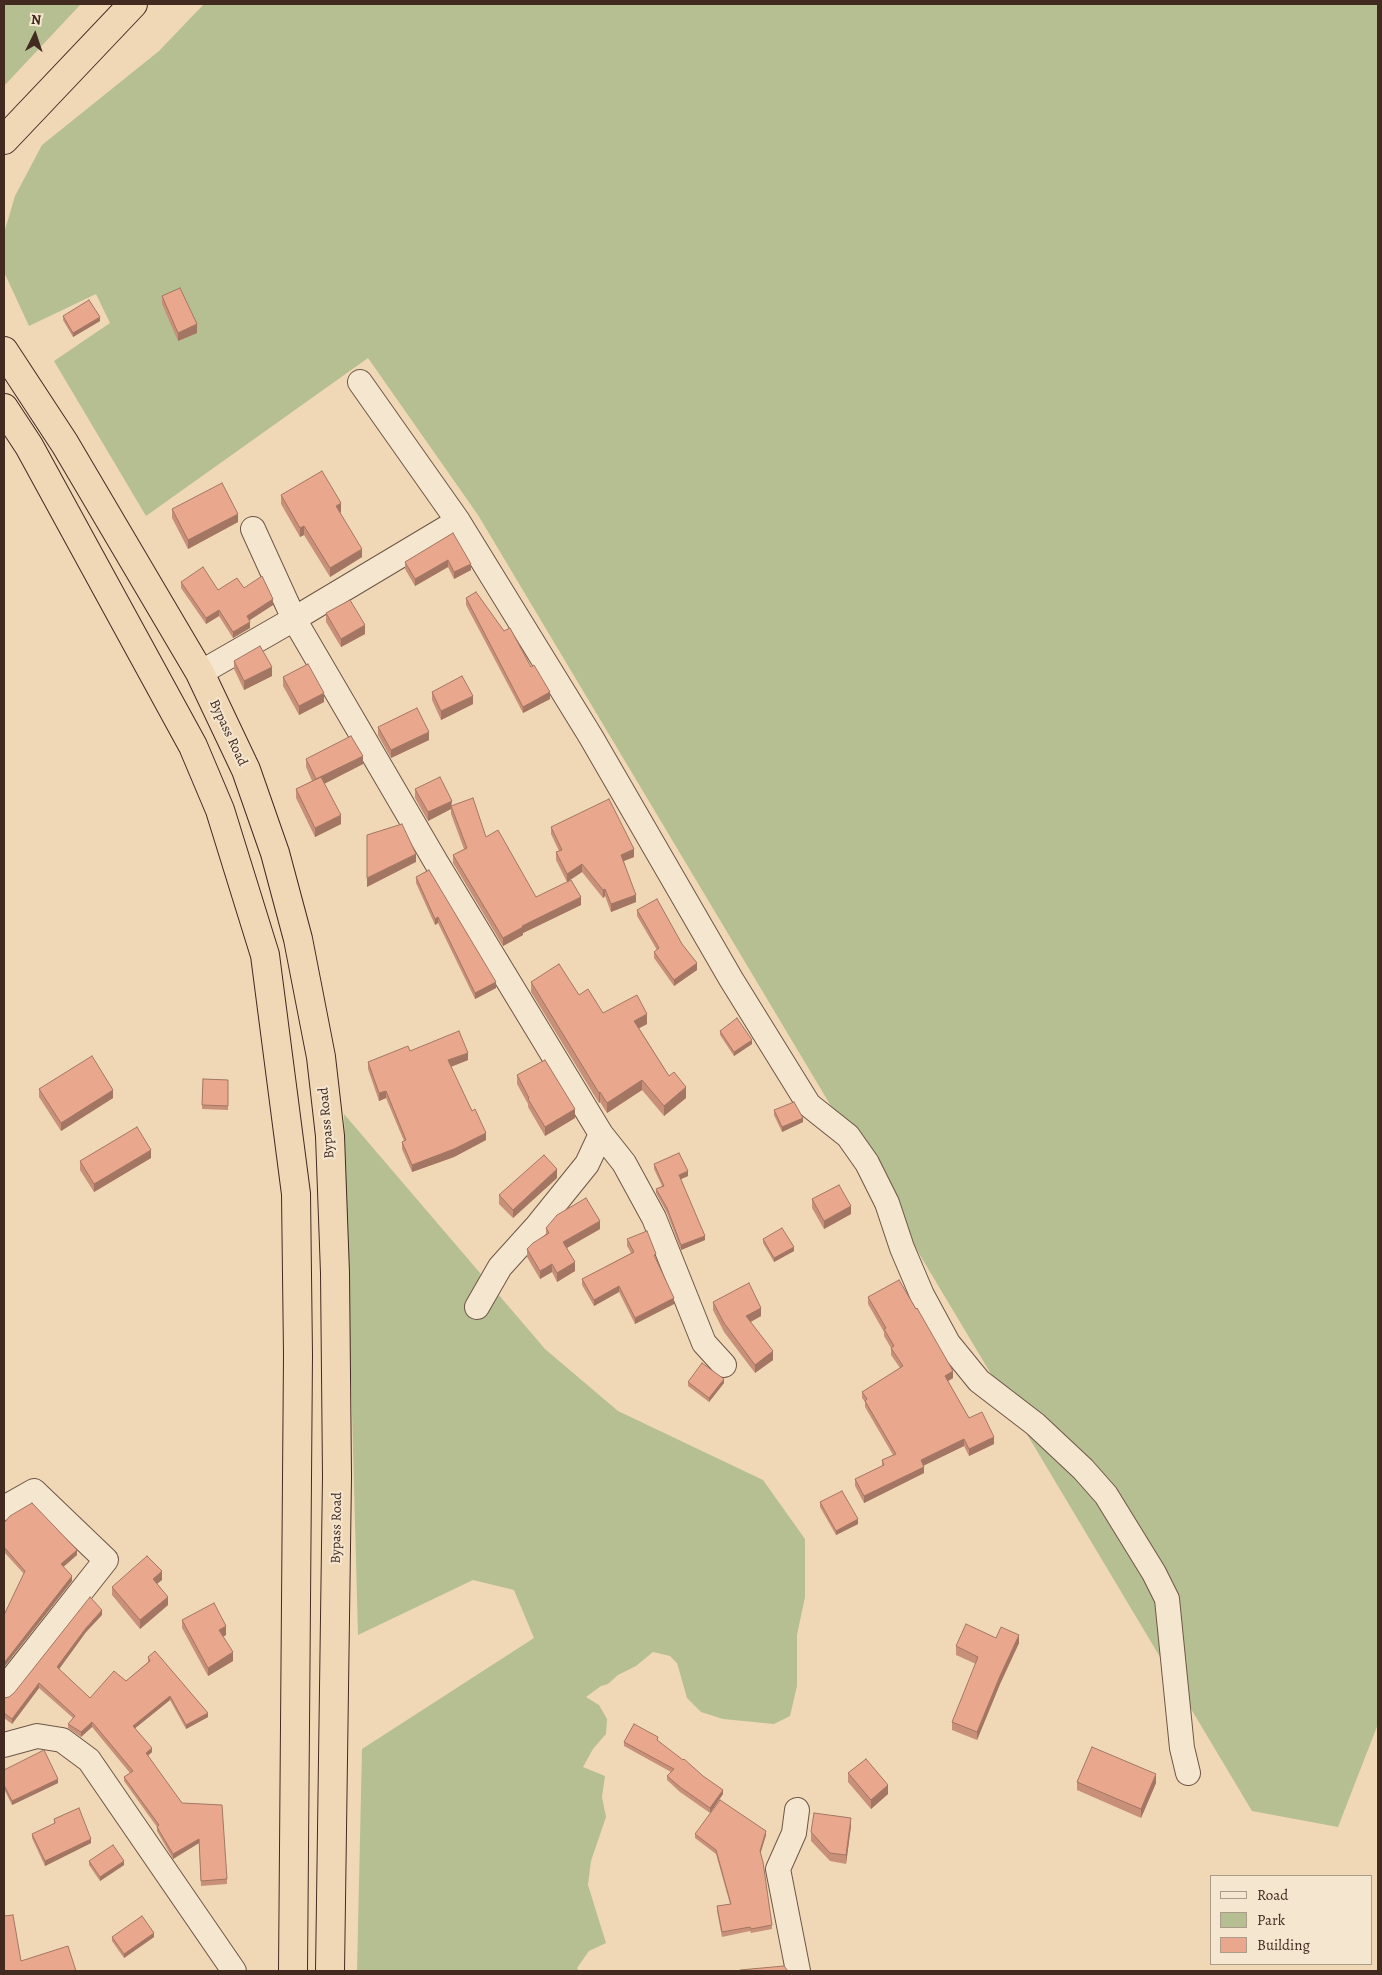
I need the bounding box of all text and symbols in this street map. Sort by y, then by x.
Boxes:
north arrow [10,10,60,60]
text: N [30,10,42,29]
street label: Bypass Road [205,697,251,769]
street label: Bypass Road [316,1087,338,1159]
street label: Bypass Road [328,1492,346,1564]
legend [1210,1875,1372,1965]
text: Road [1257,1885,1288,1905]
text: Park [1257,1910,1285,1930]
text: Building [1257,1935,1310,1955]

